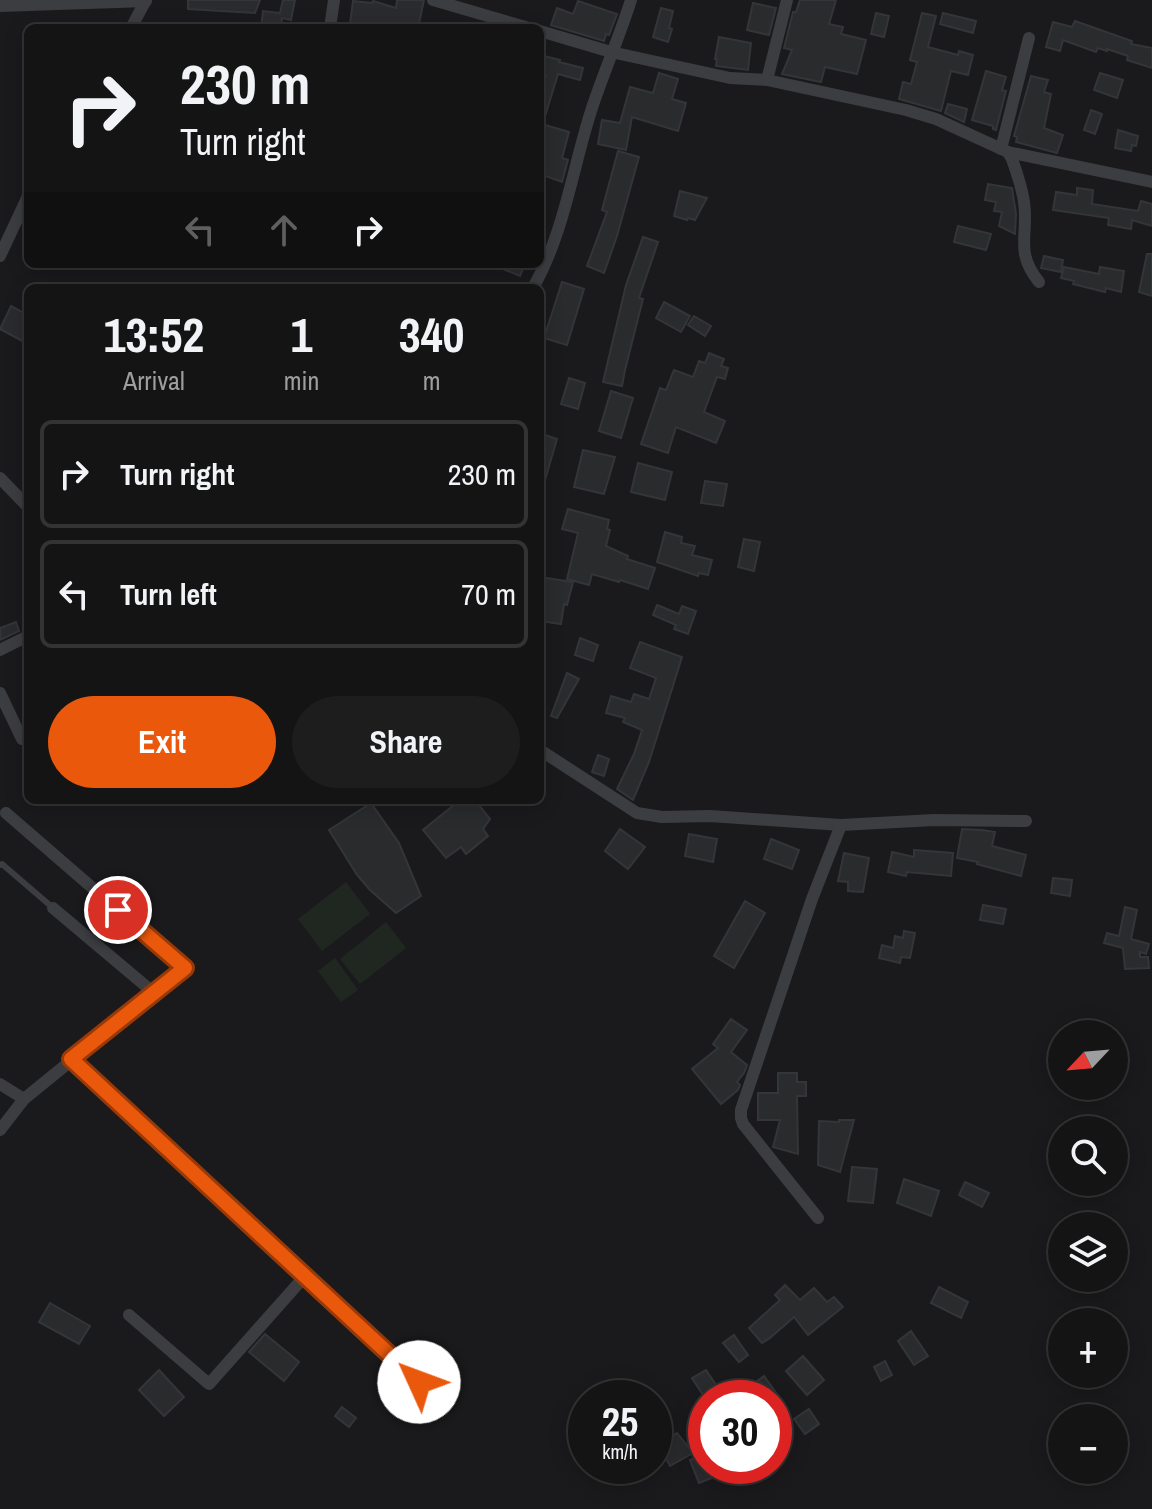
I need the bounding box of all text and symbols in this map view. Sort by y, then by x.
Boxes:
text: 230 m [180,46,310,121]
icon: right [48,56,152,160]
text: Turn right [180,118,305,166]
icon: left [178,208,222,252]
icon: ahead [262,208,306,252]
icon: right [346,208,390,252]
text: 13:52 [104,302,204,367]
text: 1 [291,302,312,367]
text: 340 [399,302,464,367]
text: Arrival [123,363,185,398]
text: min [284,363,319,398]
text: m [423,363,441,398]
icon: right [52,452,96,496]
text: Turn right [120,454,234,494]
text: 230 m [448,454,516,494]
icon: left [52,572,96,616]
text: Turn left [120,574,217,614]
text: 70 m [461,574,516,614]
button: Exit [48,696,276,788]
button: Share [292,696,520,788]
pin [84,876,152,944]
icon: arrive [96,888,140,932]
north arrow [1048,1020,1128,1100]
map controls [1048,1020,1128,1484]
button: search [1048,1116,1128,1196]
button: layers [1048,1212,1128,1292]
button: + [1048,1308,1128,1388]
position arrow [377,1340,461,1424]
speed limit sign: 30 [688,1380,792,1484]
text: 25 [602,1395,638,1448]
button: − [1048,1404,1128,1484]
text: km/h [602,1438,638,1465]

